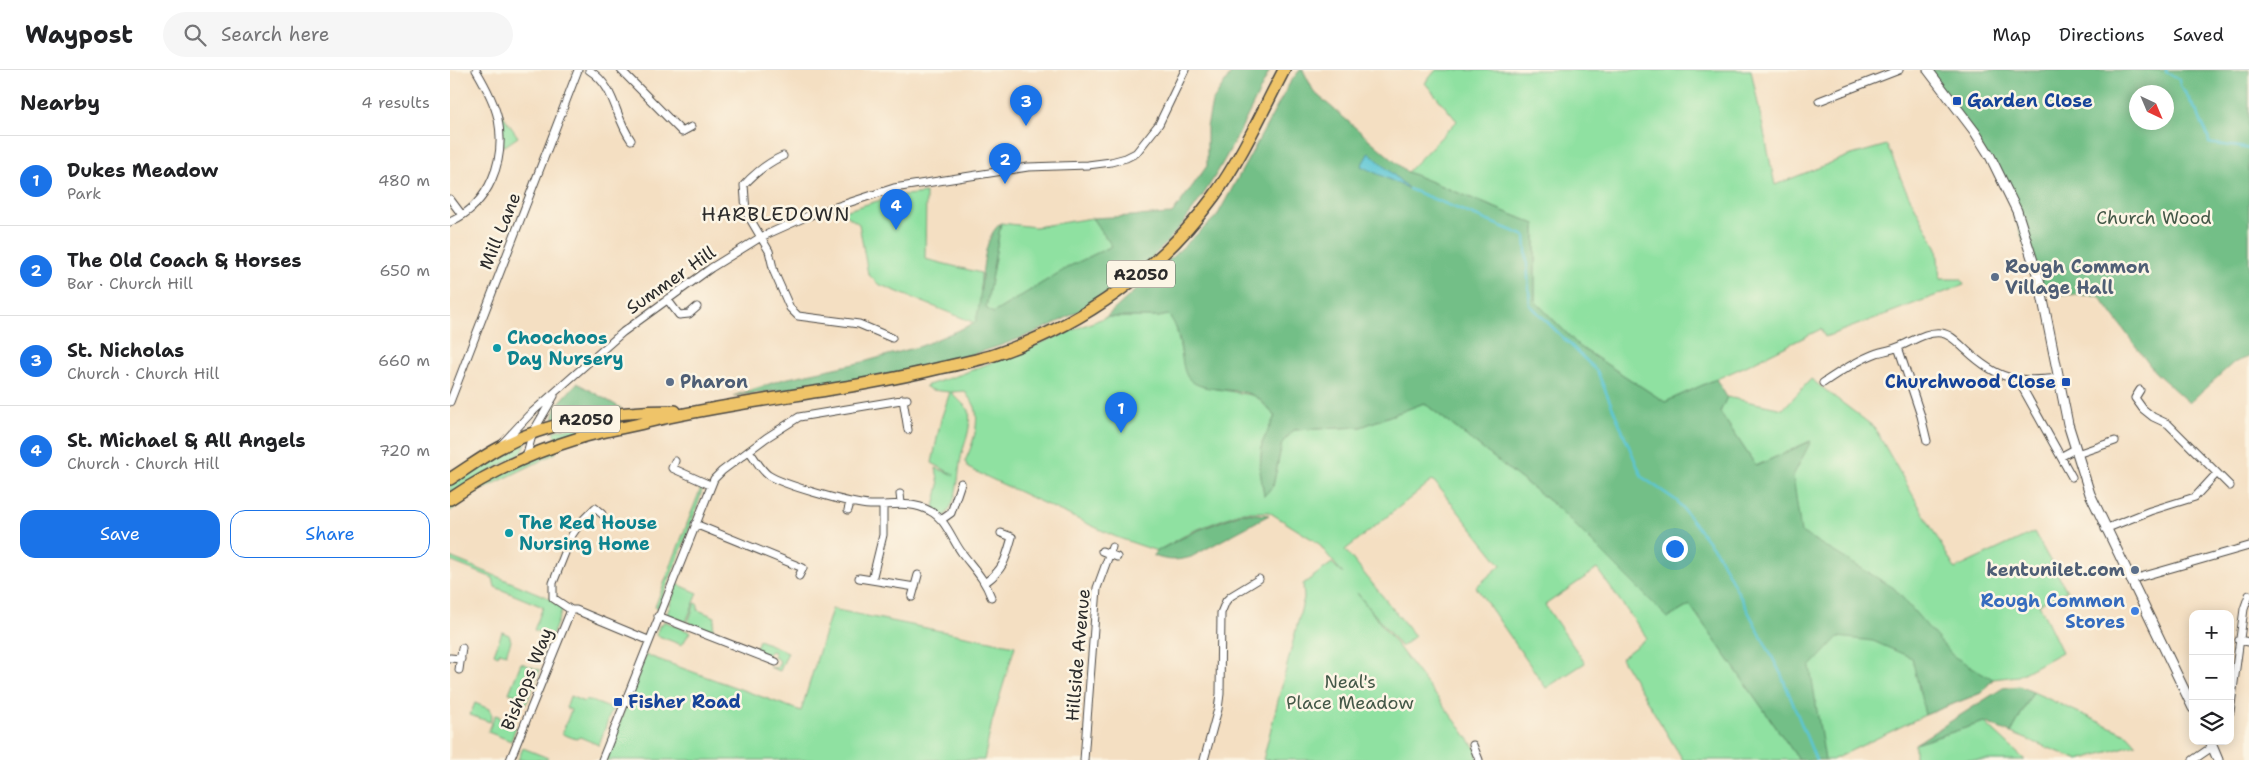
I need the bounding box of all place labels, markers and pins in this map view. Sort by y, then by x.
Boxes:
pin: 3 [1010,85,1042,126]
place label: Garden Close [1967,89,2093,113]
marker: Garden Close [1951,95,1963,107]
pin: 2 [989,143,1021,184]
pin: 4 [880,189,912,230]
place label: Rough Common Village Hall [2005,255,2150,300]
marker: Rough Common Village Hall [1989,271,2001,283]
place label: Choochoos Day Nursery [507,326,624,371]
marker: Choochoos Day Nursery [491,342,503,354]
place label: Pharon [680,370,748,394]
place label: Churchwood Close [1885,370,2056,394]
marker: Pharon [664,376,676,388]
marker: Churchwood Close [2060,376,2072,388]
pin: 1 [1105,392,1137,433]
place label: The Red House Nursing Home [519,511,658,556]
marker: The Red House Nursing Home [503,527,515,539]
place label: kentunilet.com [1986,558,2126,582]
marker: kentunilet.com [2129,564,2141,576]
place label: Rough Common Stores [1980,589,2125,634]
marker: Rough Common Stores [2129,605,2141,617]
place label: Fisher Road [628,690,741,714]
marker: Fisher Road [612,696,624,708]

